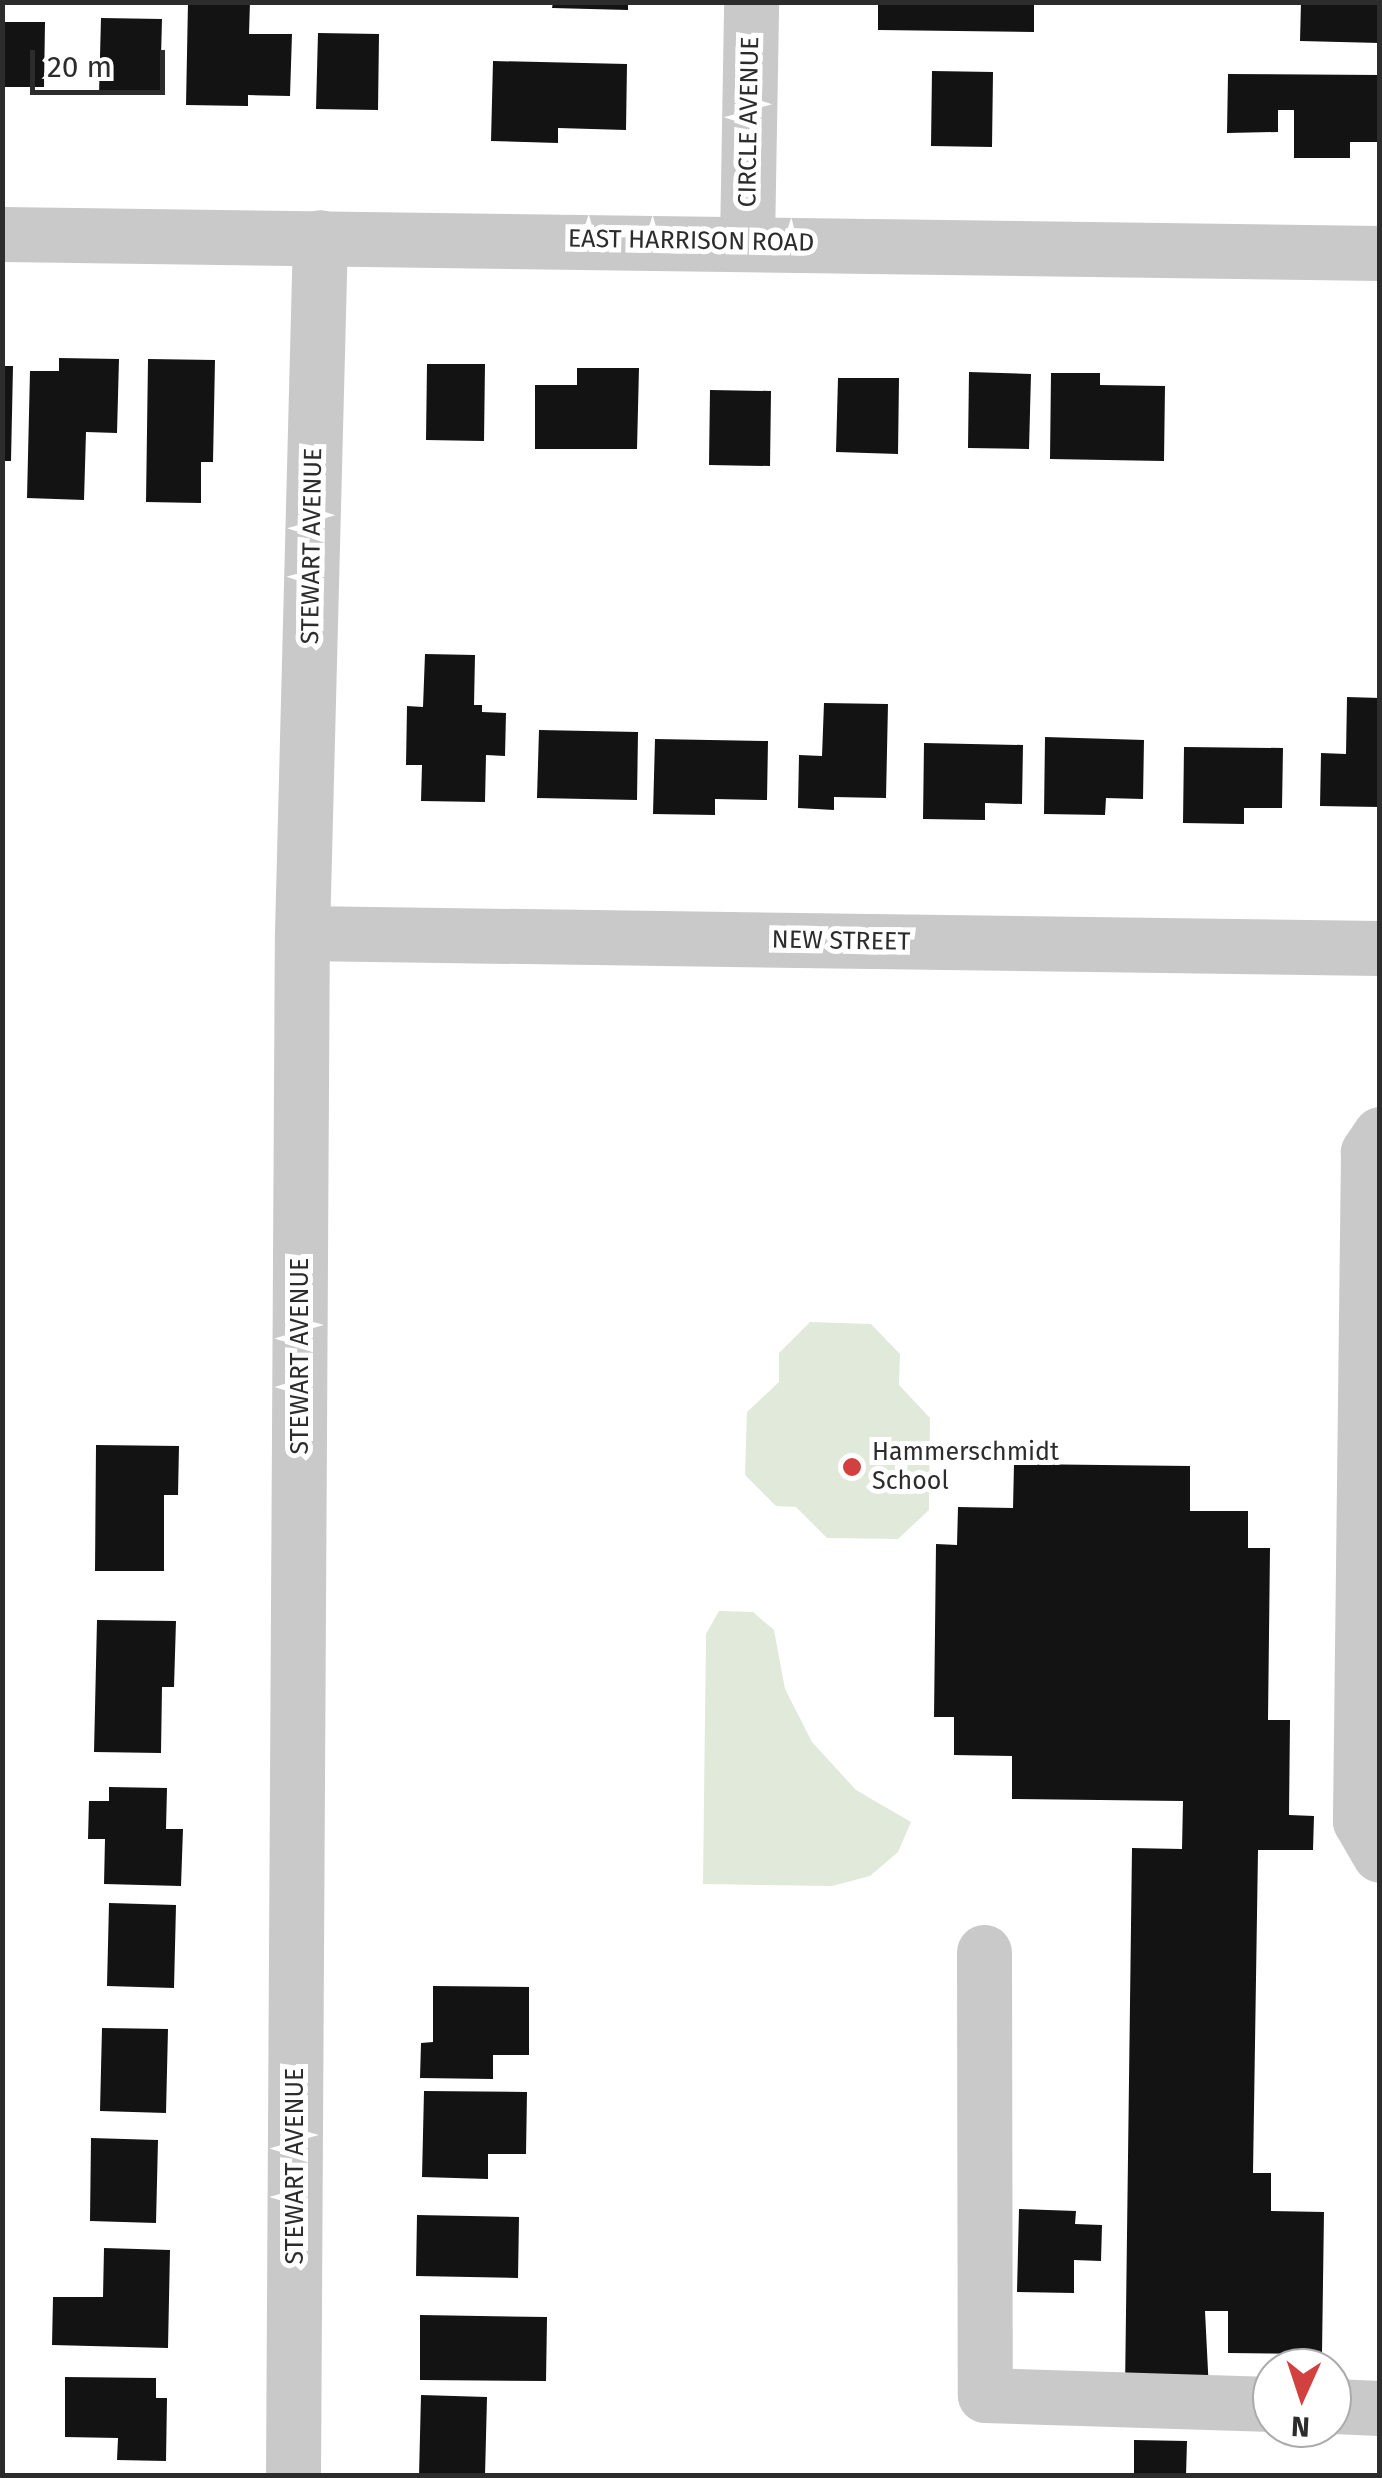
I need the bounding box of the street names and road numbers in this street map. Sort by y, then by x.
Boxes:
street label: CIRCLE AVENUE [733,36,765,208]
street label: EAST HARRISON ROAD [568,224,814,258]
street label: STEWART AVENUE [295,447,329,645]
street label: NEW STREET [771,925,911,957]
street label: STEWART AVENUE [285,1258,315,1454]
street label: STEWART AVENUE [280,2068,310,2264]

